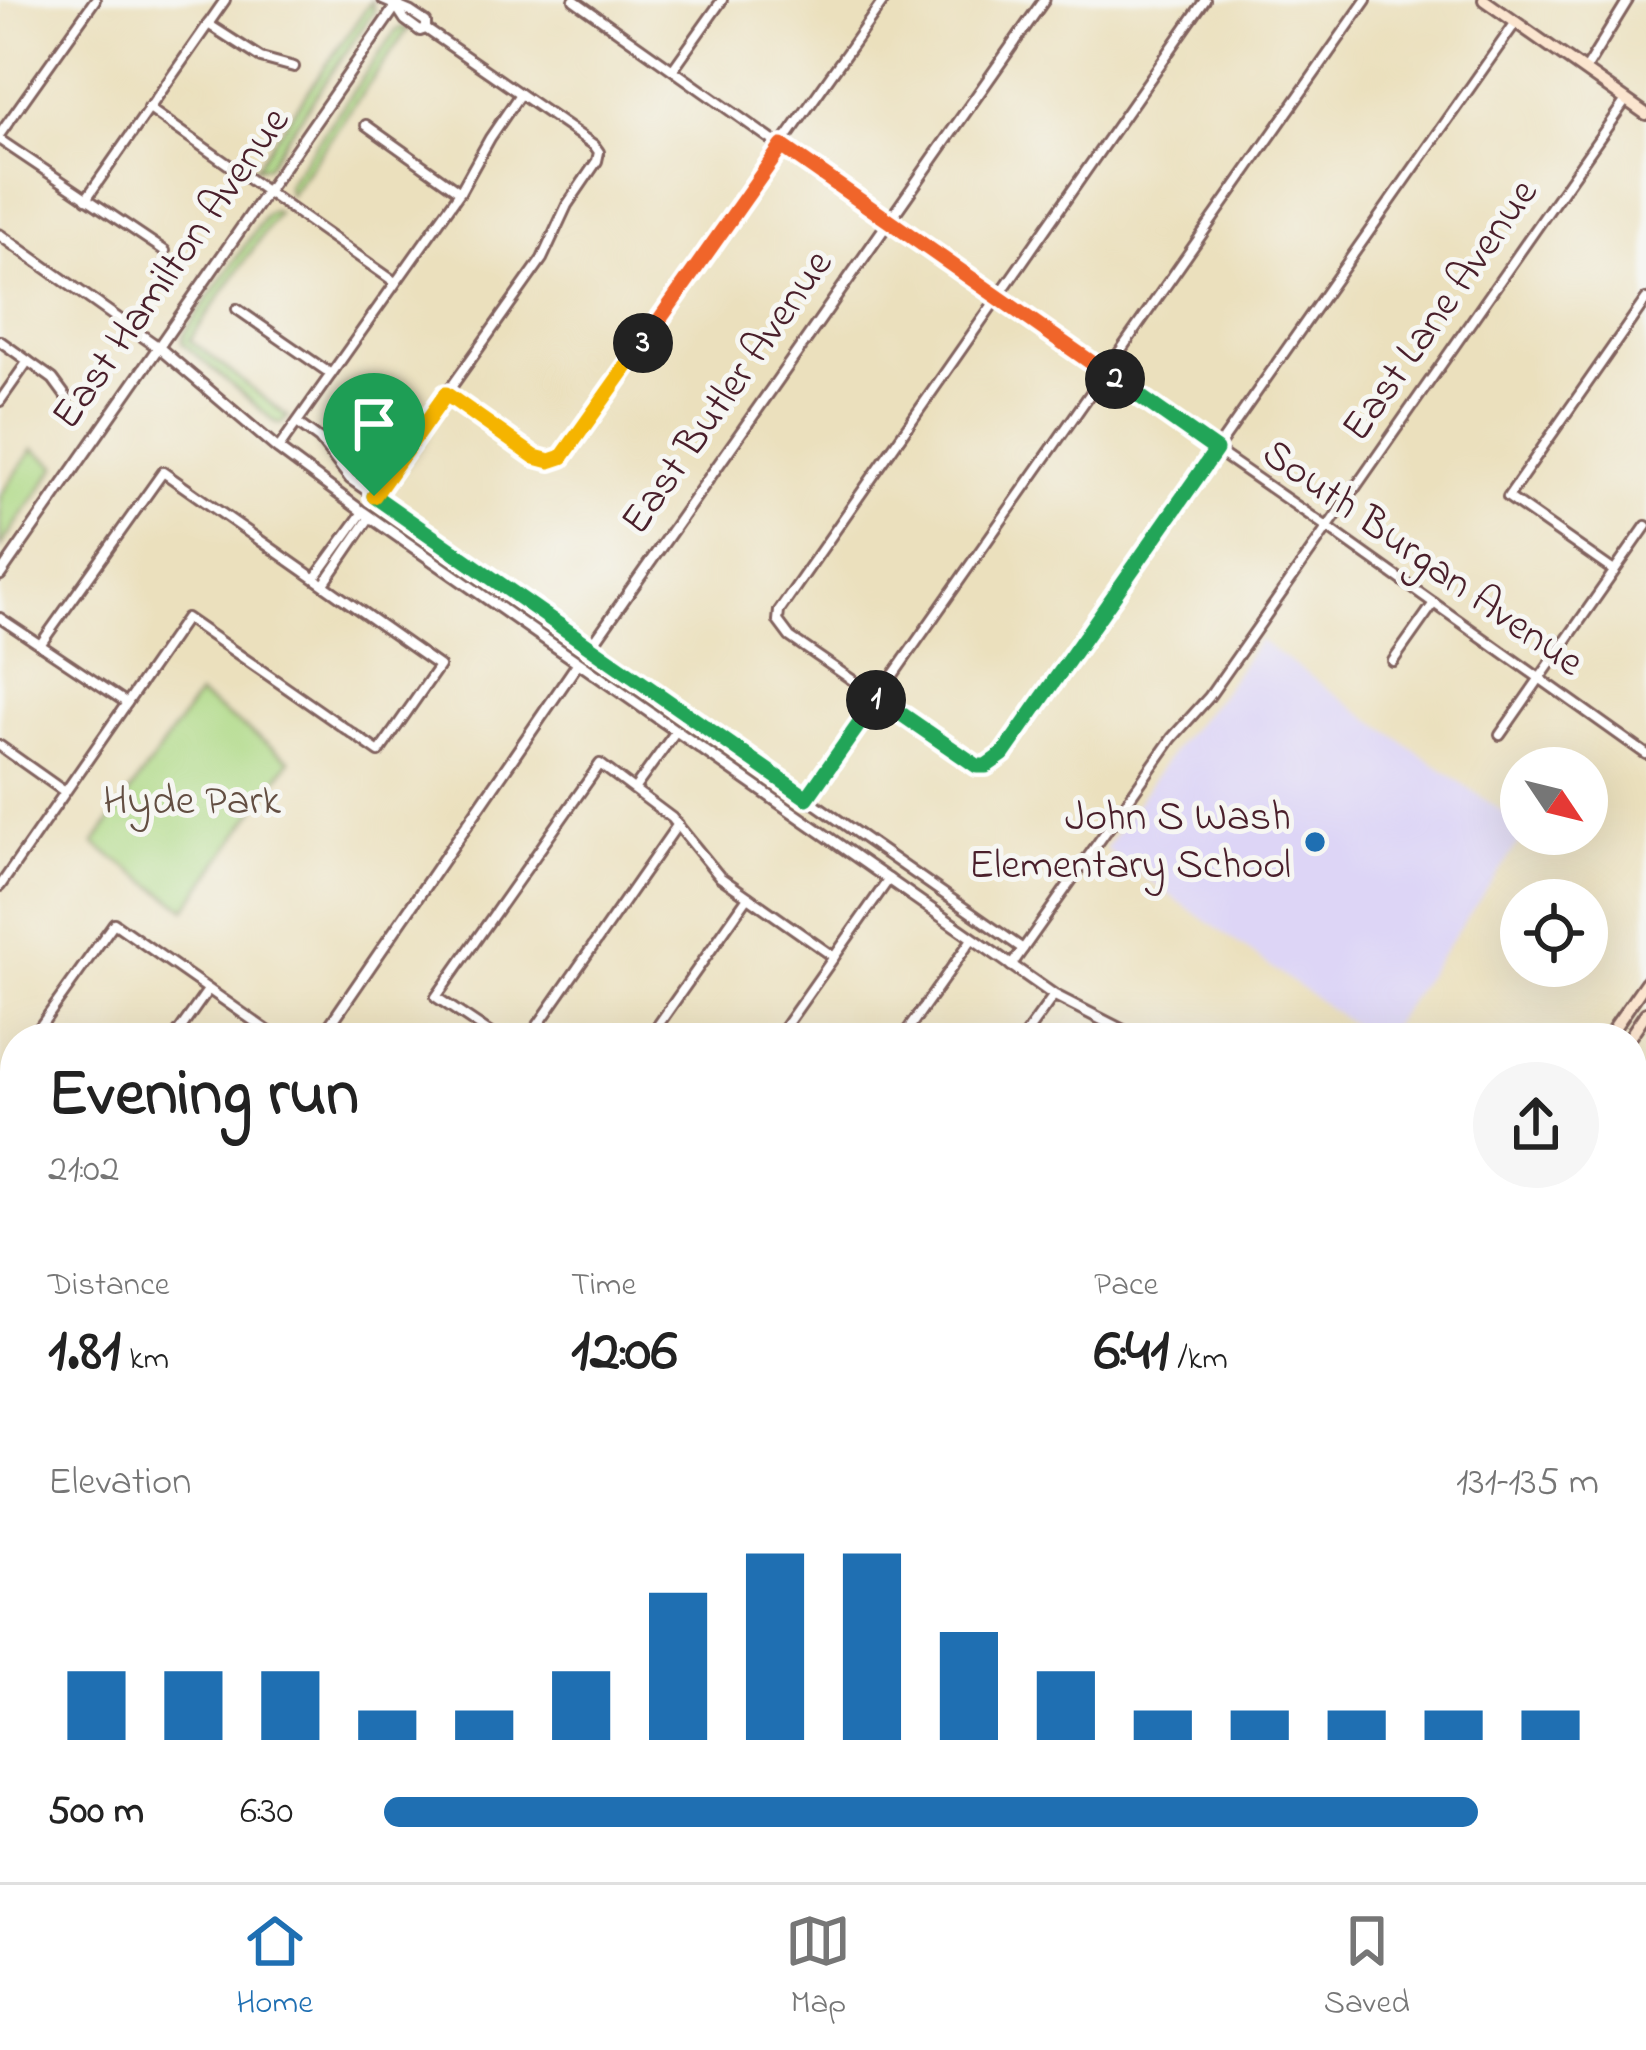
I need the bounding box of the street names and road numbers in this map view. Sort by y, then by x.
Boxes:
street label: East Hamilton Avenue [38,95,306,443]
street label: East Lane Avenue [1328,167,1554,455]
street label: East Butler Avenue [607,238,849,548]
street label: South Burgan Avenue [1249,425,1596,693]

